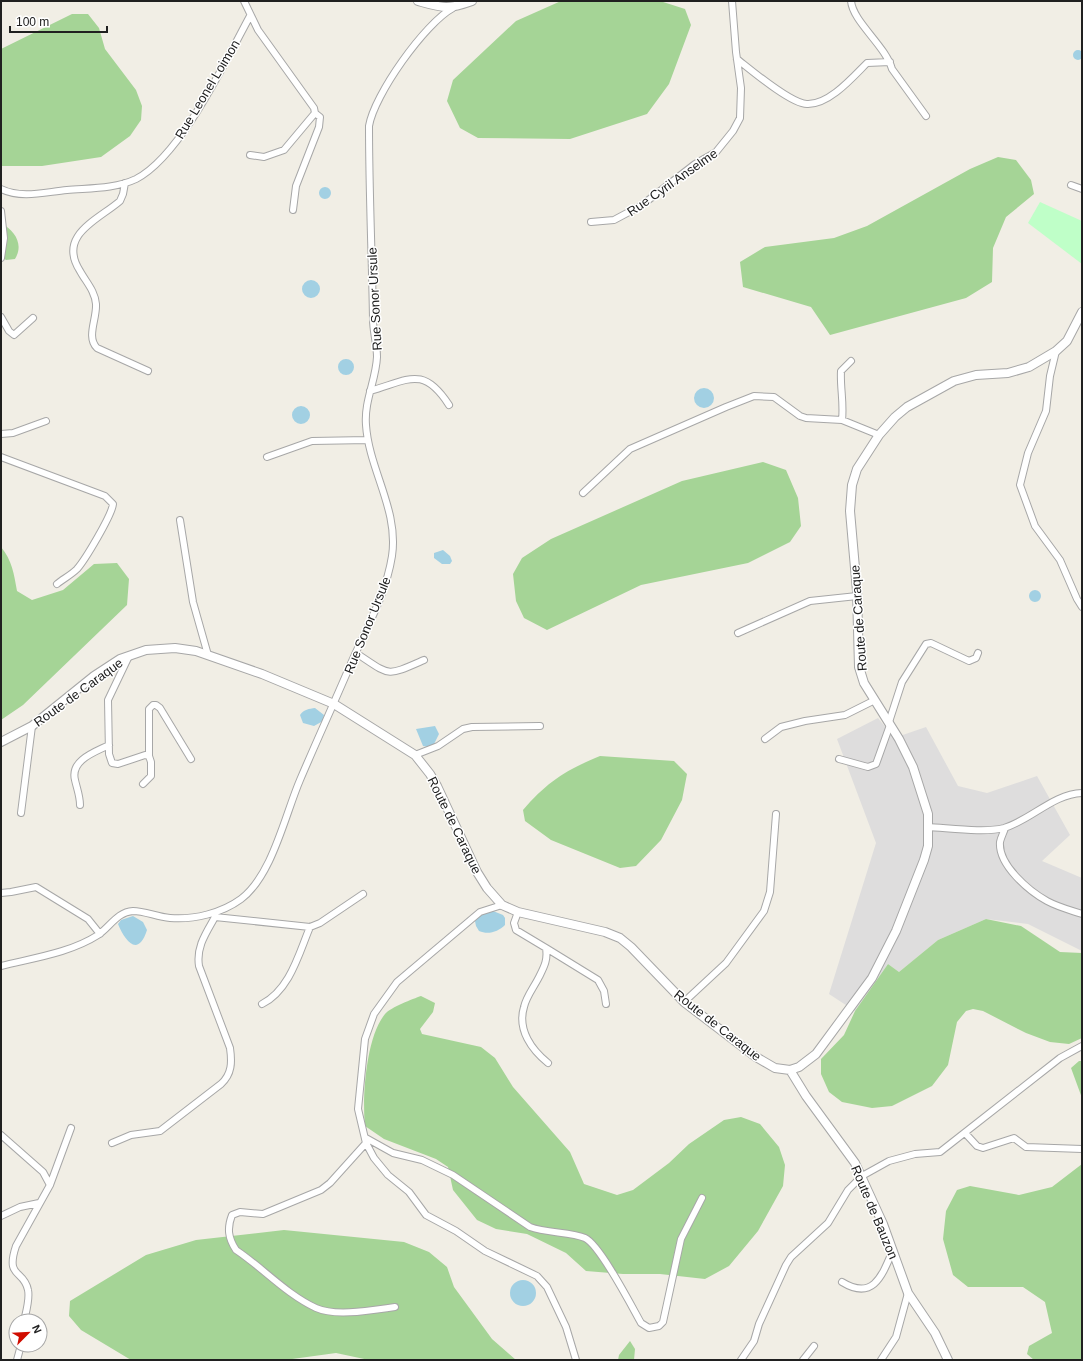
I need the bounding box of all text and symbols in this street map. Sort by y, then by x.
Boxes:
scale bar [10,8,107,34]
text: 100 m [16,15,49,29]
street label: Rue Leonel Loimon [172,37,243,141]
street label: Rue Cyril Anselme [624,146,720,219]
street label: Rue Sonor Ursule [364,247,385,351]
street label: Route de Caraque [847,564,870,671]
street label: Rue Sonor Ursule [341,574,394,676]
street label: Route de Caraque [31,655,126,730]
street label: Route de Caraque [425,774,485,876]
street label: Route de Caraque [671,987,764,1064]
street label: Route de Bauzon [848,1163,901,1261]
north arrow [8,1313,48,1353]
text: N [30,1323,44,1335]

